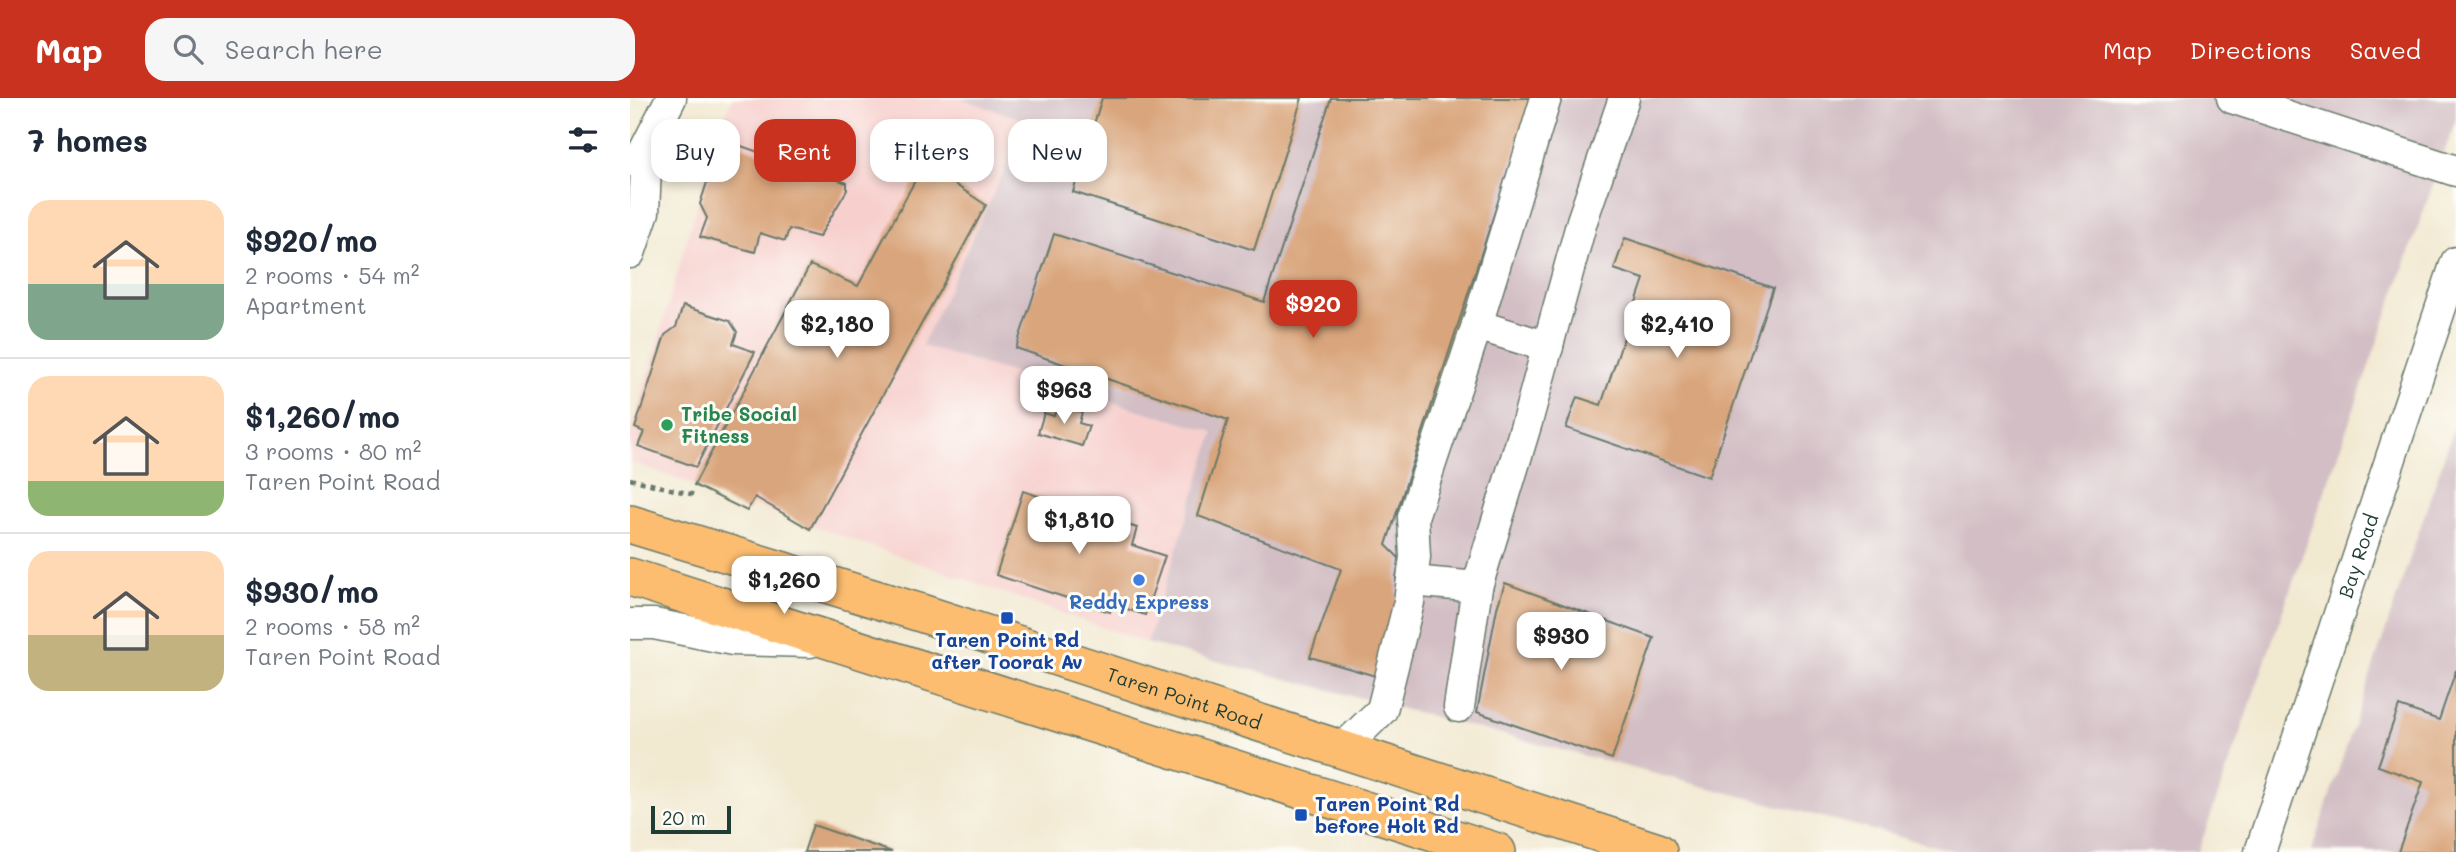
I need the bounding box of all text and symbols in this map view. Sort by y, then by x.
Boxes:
search box [145,18,635,81]
text: Map [35,28,103,71]
icon: search [169,30,207,68]
text: Search here [225,32,383,66]
text: Map [2103,34,2152,65]
text: Directions [2190,34,2312,65]
text: Saved [2350,34,2421,65]
chip: Buy [651,119,740,182]
chip: Rent [754,119,856,182]
chip: Filters [870,119,994,182]
chip: New [1008,119,1107,182]
text: 7 homes [28,120,148,160]
icon: filters [564,121,602,159]
text: $920/mo [245,220,377,260]
icon: home [84,228,168,312]
text: 2 rooms · 54 m² [245,260,420,290]
pin: $920 [1272,280,1354,340]
text: $920 [1285,288,1341,318]
text: Apartment [245,290,367,320]
pin: $2,180 [780,300,894,360]
pin: $2,410 [1620,300,1734,360]
text: $2,180 [800,308,874,338]
text: $2,410 [1640,308,1714,338]
pin: $963 [1023,366,1105,426]
text: $963 [1036,374,1092,404]
text: $1,260/mo [245,396,400,436]
place label: Tribe Social Fitness [681,401,797,448]
icon: home [84,404,168,488]
marker: Tribe Social Fitness [659,417,675,433]
text: 3 rooms · 80 m² [245,436,421,466]
text: Taren Point Road [245,466,440,496]
pin: $1,810 [1022,496,1136,556]
text: $1,810 [1044,504,1114,534]
street label: Bay Road [2332,511,2383,601]
pin: $1,260 [727,556,841,616]
text: $1,260 [747,564,821,594]
text: $930/mo [245,571,378,611]
marker: Reddy Express [1131,572,1147,588]
icon: home [84,579,168,663]
place label: Reddy Express [1069,589,1209,614]
marker: Taren Point Rd after Toorak Av [999,610,1015,626]
text: 2 rooms · 58 m² [245,611,420,641]
pin: $930 [1520,612,1602,672]
text: $930 [1533,620,1589,650]
place label: Taren Point Rd after Toorak Av [932,627,1082,674]
text: Taren Point Road [245,641,440,671]
street label: Taren Point Road [1104,661,1265,735]
place label: Taren Point Rd before Holt Rd [1315,791,1459,838]
scale bar [651,803,732,835]
text: 20 m [662,805,706,830]
marker: Taren Point Rd before Holt Rd [1293,807,1309,823]

